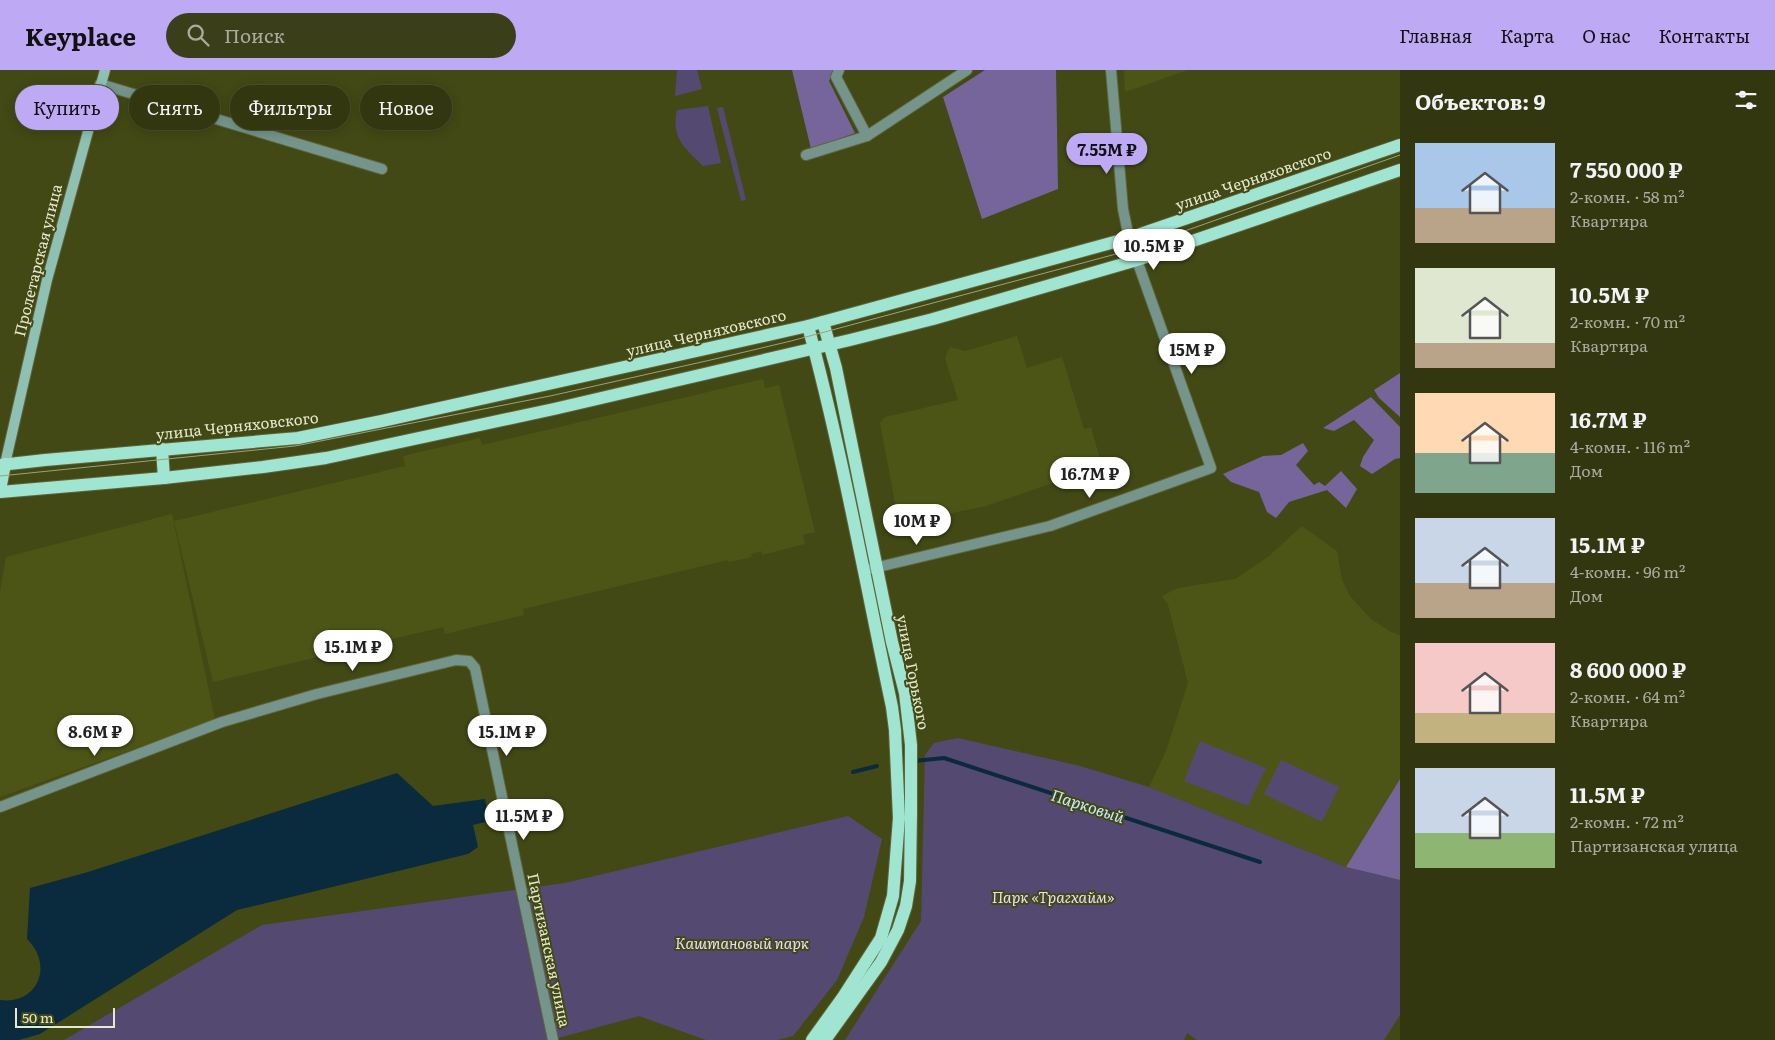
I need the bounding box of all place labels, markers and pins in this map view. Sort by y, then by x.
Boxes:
pin: 7.55M ₽ [1061,132,1153,175]
pin: 10.5M ₽ [1108,228,1200,271]
pin: 15M ₽ [1157,332,1227,375]
pin: 16.7M ₽ [1044,456,1136,499]
pin: 10M ₽ [882,504,952,546]
pin: 15.1M ₽ [307,630,399,672]
pin: 8.6M ₽ [54,714,136,757]
pin: 15.1M ₽ [461,714,553,757]
pin: 11.5M ₽ [478,798,570,841]

